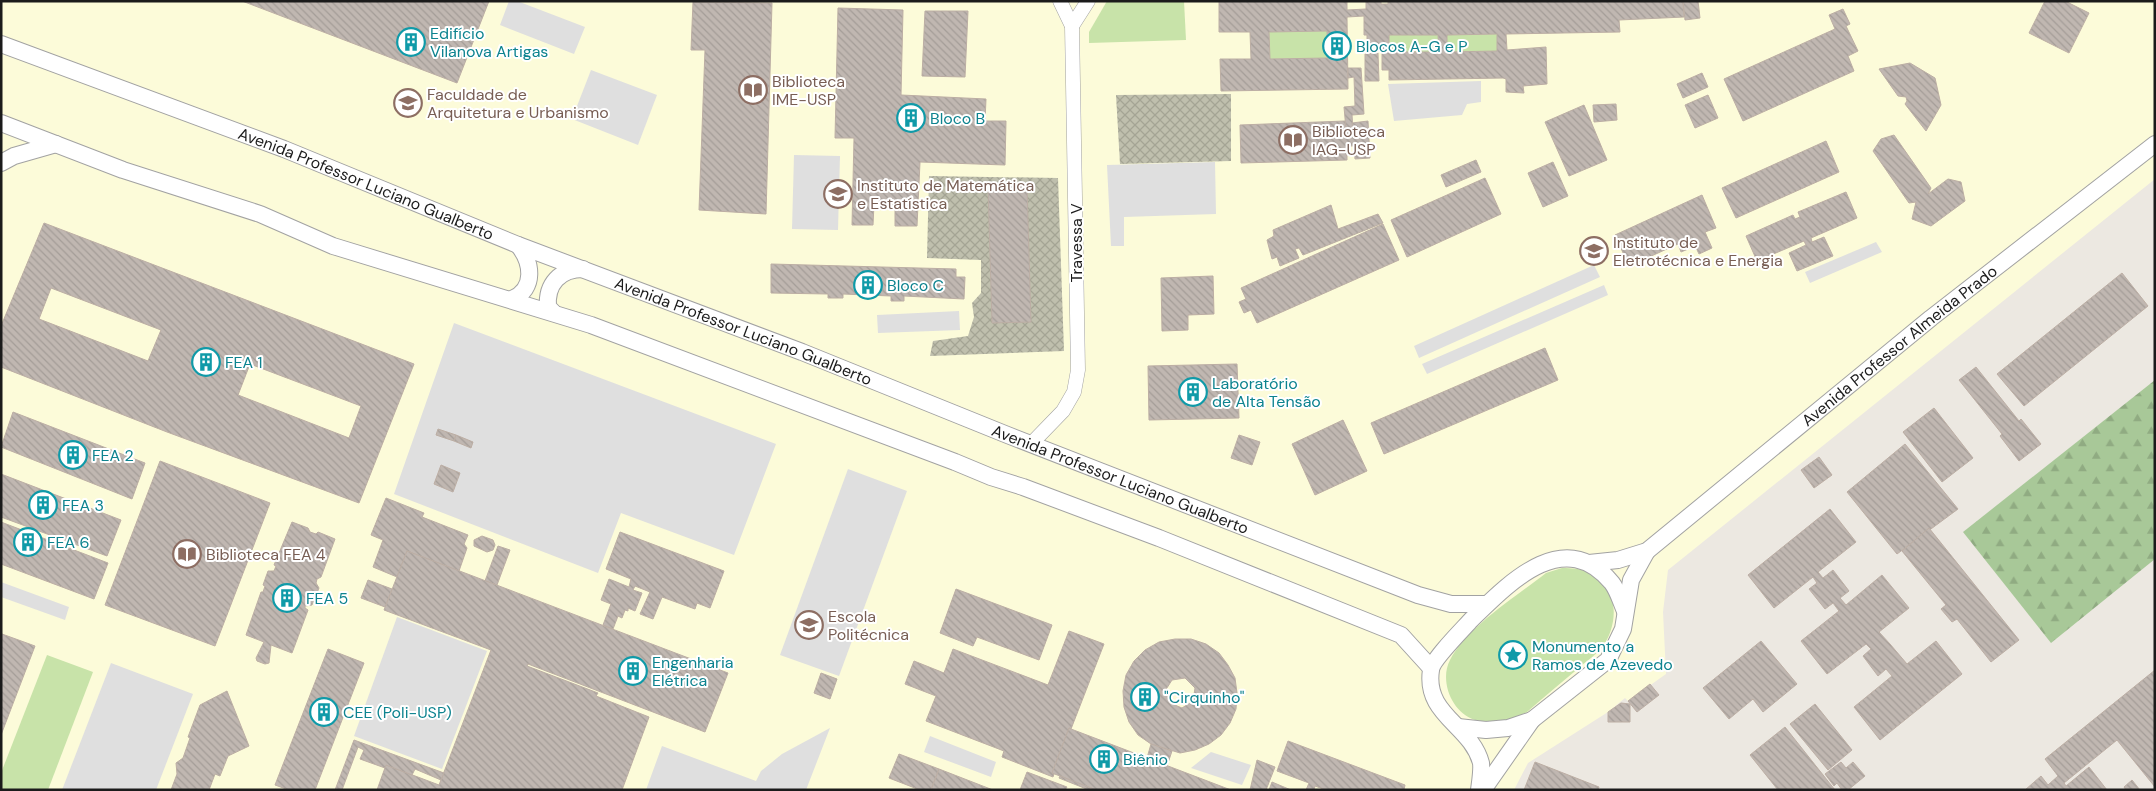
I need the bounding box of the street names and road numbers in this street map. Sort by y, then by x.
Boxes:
street label: Avenida Professor Luciano Gualberto [236,123,497,245]
street label: Travessa V [1066,203,1087,283]
street label: Avenida Professor Almeida Prado [1797,260,2001,430]
street label: Avenida Professor Luciano Gualberto [612,272,875,390]
street label: Avenida Professor Luciano Gualberto [989,419,1252,538]

